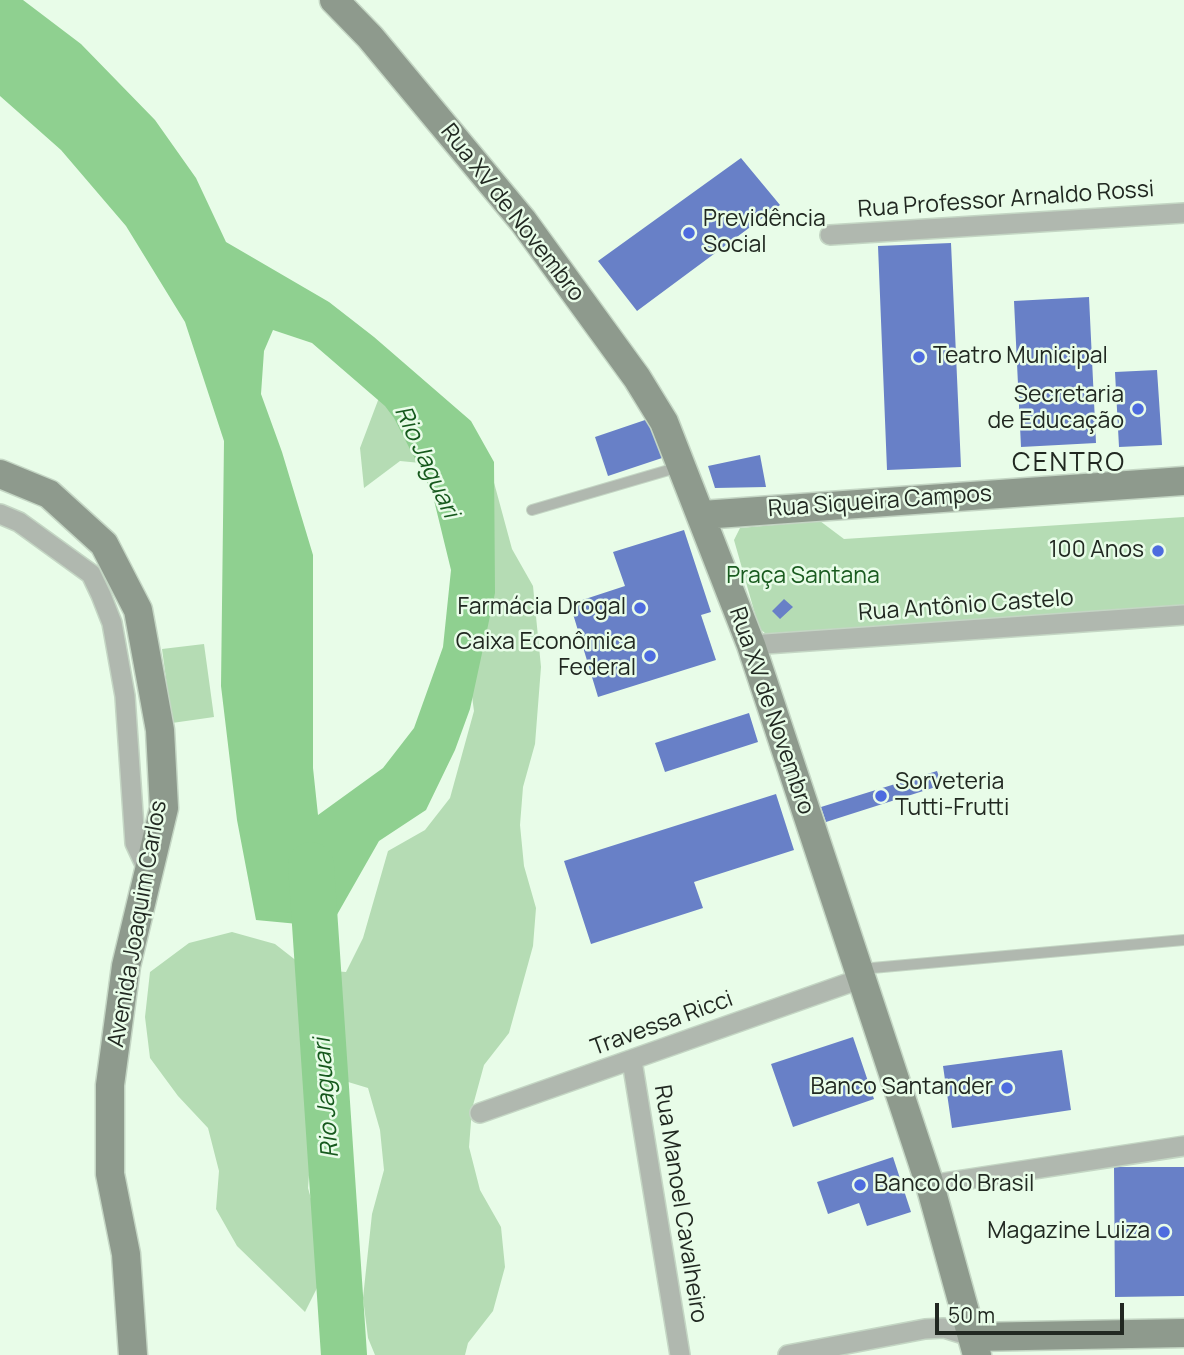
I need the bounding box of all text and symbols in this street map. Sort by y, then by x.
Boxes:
street label: Rua XV de Novembro [434,119,590,307]
street label: Rua Professor Arnaldo Rossi [857,176,1155,224]
place label: Previdência Social [703,206,826,260]
marker: Previdência Social [681,225,697,241]
place label: Teatro Municipal [933,343,1108,371]
marker: Teatro Municipal [911,349,927,365]
place label: Secretaria de Educação [987,382,1124,436]
water label: Rio Jaguari [388,401,464,523]
marker: Secretaria de Educação [1130,401,1146,417]
district label: CENTRO [1013,448,1125,480]
street label: Rua Siqueira Campos [767,480,993,524]
place label: 100 Anos [1049,537,1144,565]
marker: 100 Anos [1150,543,1166,559]
park label: Praça Santana [726,563,880,591]
street label: Rua Antônio Castelo [857,585,1075,627]
place label: Farmácia Drogal [458,594,626,622]
marker: Farmácia Drogal [632,600,648,616]
street label: Rua XV de Novembro [723,604,819,818]
place label: Caixa Econômica Federal [456,629,636,683]
marker: Caixa Econômica Federal [642,648,658,664]
place label: Sorveteria Tutti-Frutti [895,769,1009,823]
marker: Sorveteria Tutti-Frutti [873,788,889,804]
street label: Avenida Joaquim Carlos [103,798,173,1050]
street label: Travessa Ricci [587,986,737,1062]
water label: Rio Jaguari [308,1037,346,1159]
place label: Banco Santander [810,1074,993,1102]
marker: Banco Santander [999,1080,1015,1096]
street label: Rua Manoel Cavalheiro [648,1083,712,1325]
place label: Banco do Brasil [874,1171,1034,1199]
marker: Banco do Brasil [852,1177,868,1193]
place label: Magazine Luiza [987,1218,1150,1246]
marker: Magazine Luiza [1156,1224,1172,1240]
scale bar [939,1288,1128,1332]
text: 50 m [948,1301,995,1329]

